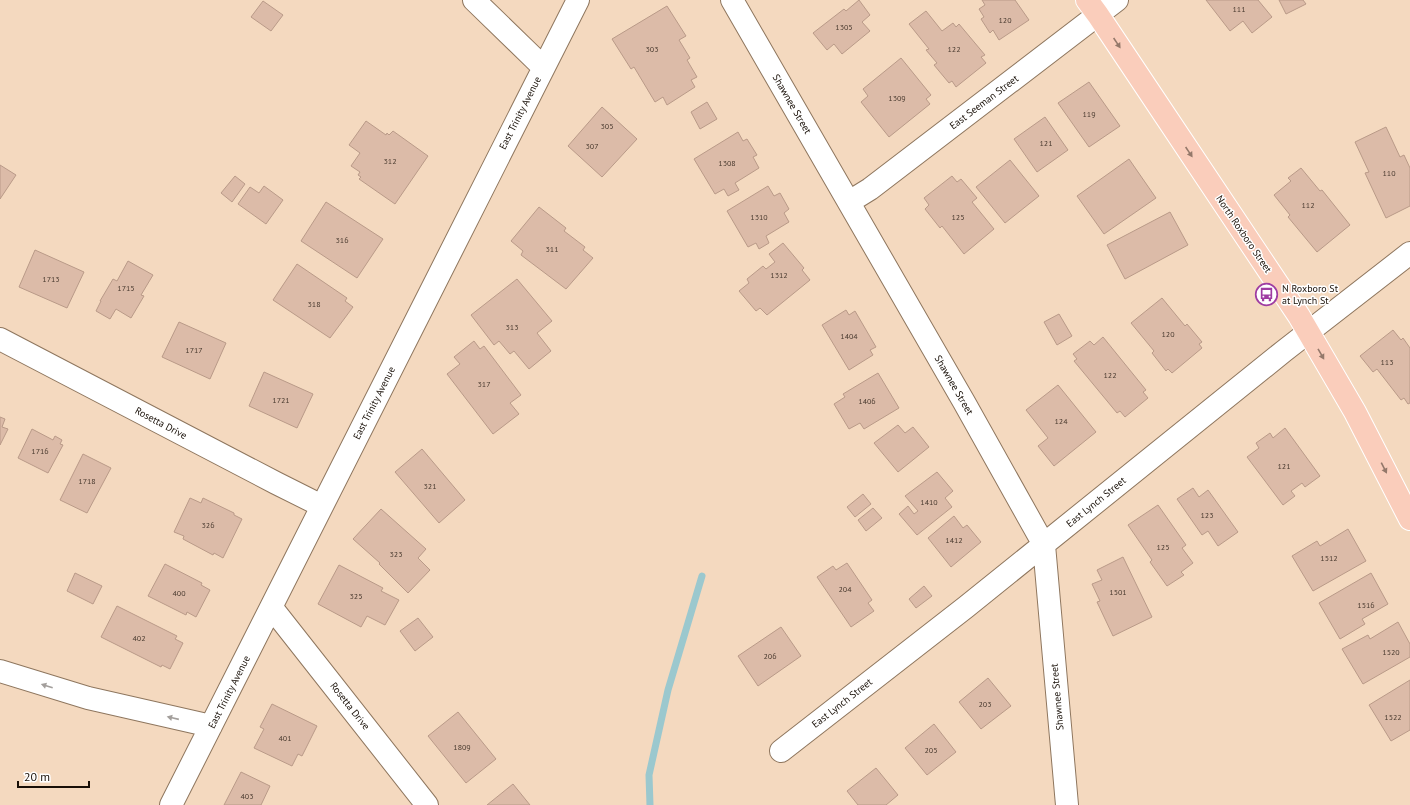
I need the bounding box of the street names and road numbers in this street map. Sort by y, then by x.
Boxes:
street label: Shawnee Street [770,72,815,137]
street label: East Seeman Street [947,72,1021,132]
street label: East Trinity Avenue [496,74,544,152]
street label: North Roxboro Street [1213,193,1275,276]
street label: Shawnee Street [932,353,977,418]
street label: East Trinity Avenue [350,364,398,442]
street label: Rosetta Drive [133,404,189,442]
street label: East Lynch Street [1064,474,1129,530]
street label: East Trinity Avenue [205,653,253,731]
street label: Shawnee Street [1048,663,1066,731]
street label: East Lynch Street [809,675,875,731]
street label: Rosetta Drive [327,680,373,732]

